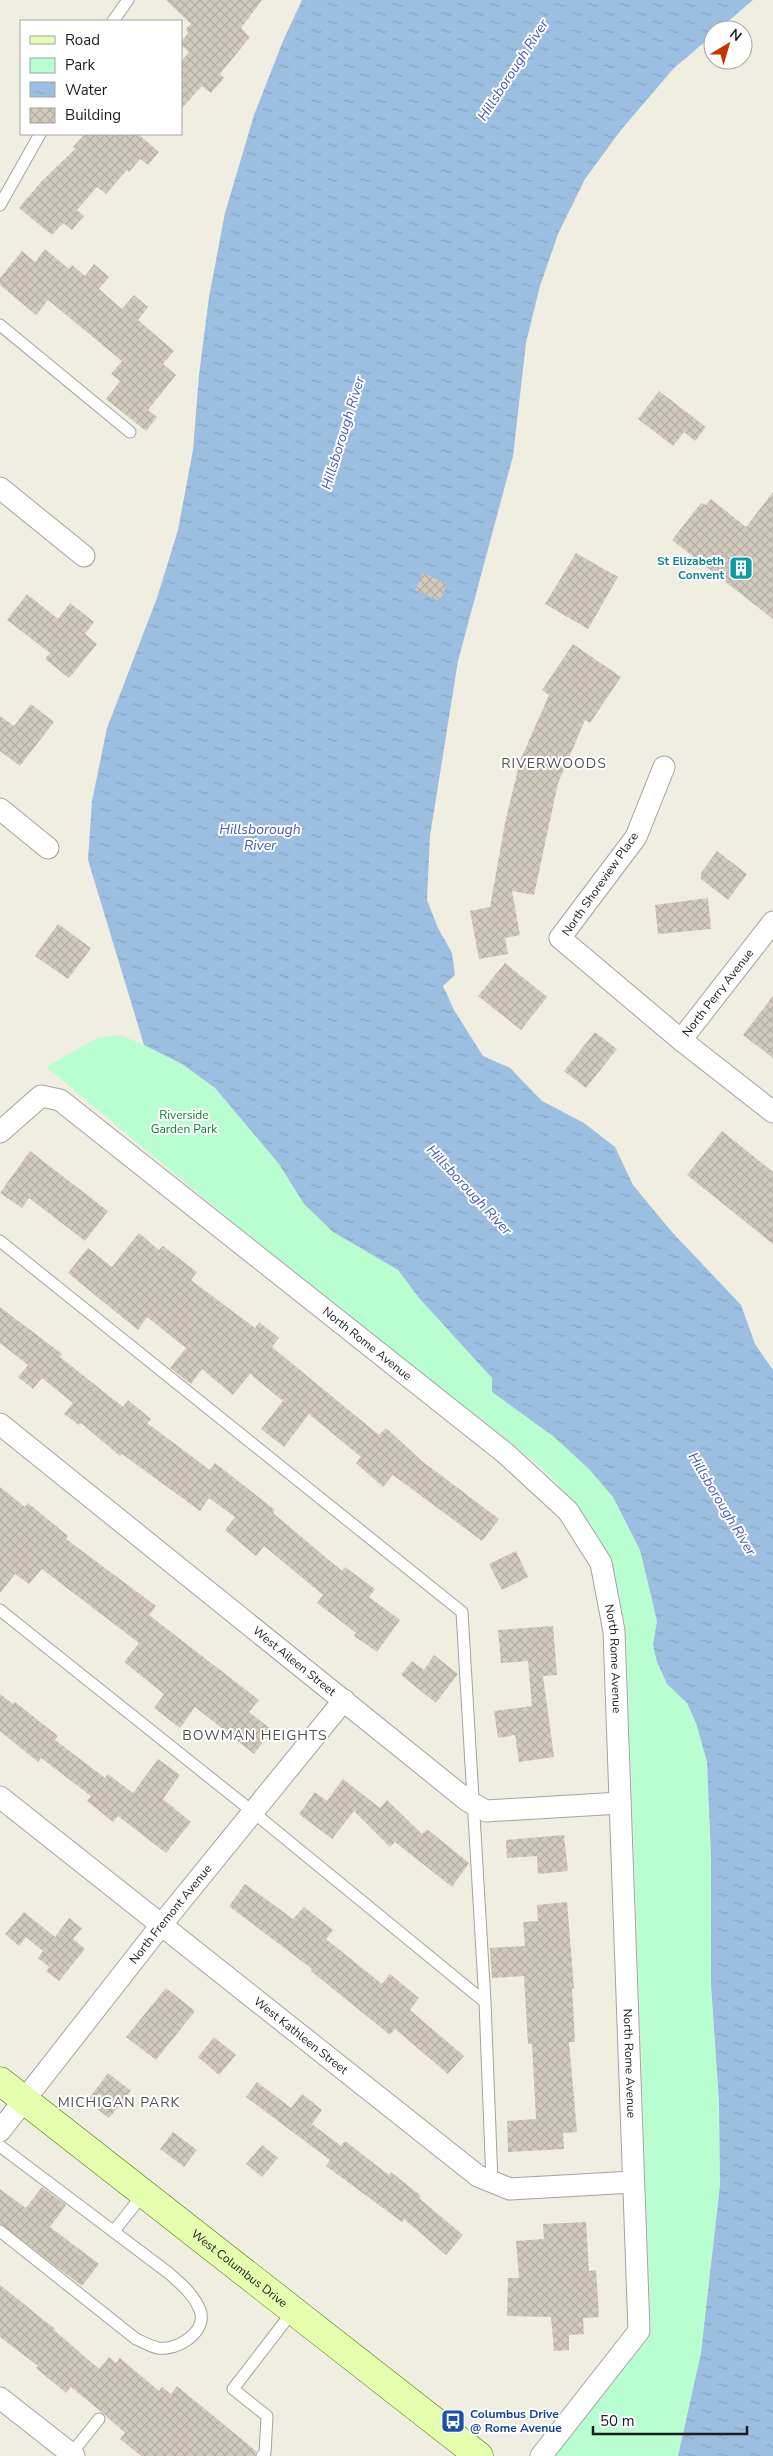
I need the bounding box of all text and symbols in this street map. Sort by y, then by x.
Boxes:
water label: Hillsborough River [473,15,553,124]
legend [20,20,182,135]
north arrow [703,20,753,70]
text: N [726,24,746,46]
text: Road [65,30,100,50]
text: Park [65,55,95,75]
text: Water [65,80,108,100]
text: Building [65,105,121,125]
water label: Hillsborough River [317,373,370,492]
place label: St Elizabeth Convent [657,553,724,583]
building icon: St Elizabeth Convent [728,555,754,581]
district label: RIVERWOODS [501,754,607,773]
water label: Hillsborough River [219,820,301,855]
street label: North Shoreview Place [558,829,642,939]
street label: North Perry Avenue [679,946,757,1040]
park label: Riverside Garden Park [151,1107,218,1137]
water label: Hillsborough River [422,1141,517,1240]
street label: North Rome Avenue [319,1303,415,1384]
water label: Hillsborough River [684,1449,761,1560]
street label: North Rome Avenue [601,1603,625,1714]
street label: West Aileen Street [249,1623,340,1700]
district label: BOWMAN HEIGHTS [182,1726,328,1745]
street label: North Fremont Avenue [126,1861,215,1967]
street label: West Kathleen Street [251,1993,352,2078]
street label: North Rome Avenue [619,2008,639,2118]
district label: MICHIGAN PARK [58,2093,180,2112]
street label: West Columbus Drive [188,2226,291,2311]
scale bar [593,2404,747,2436]
place label: Columbus Drive @ Rome Avenue [470,2406,562,2436]
bus stop icon: Columbus Drive @ Rome Avenue [440,2408,466,2434]
text: 50 m [600,2411,635,2431]

